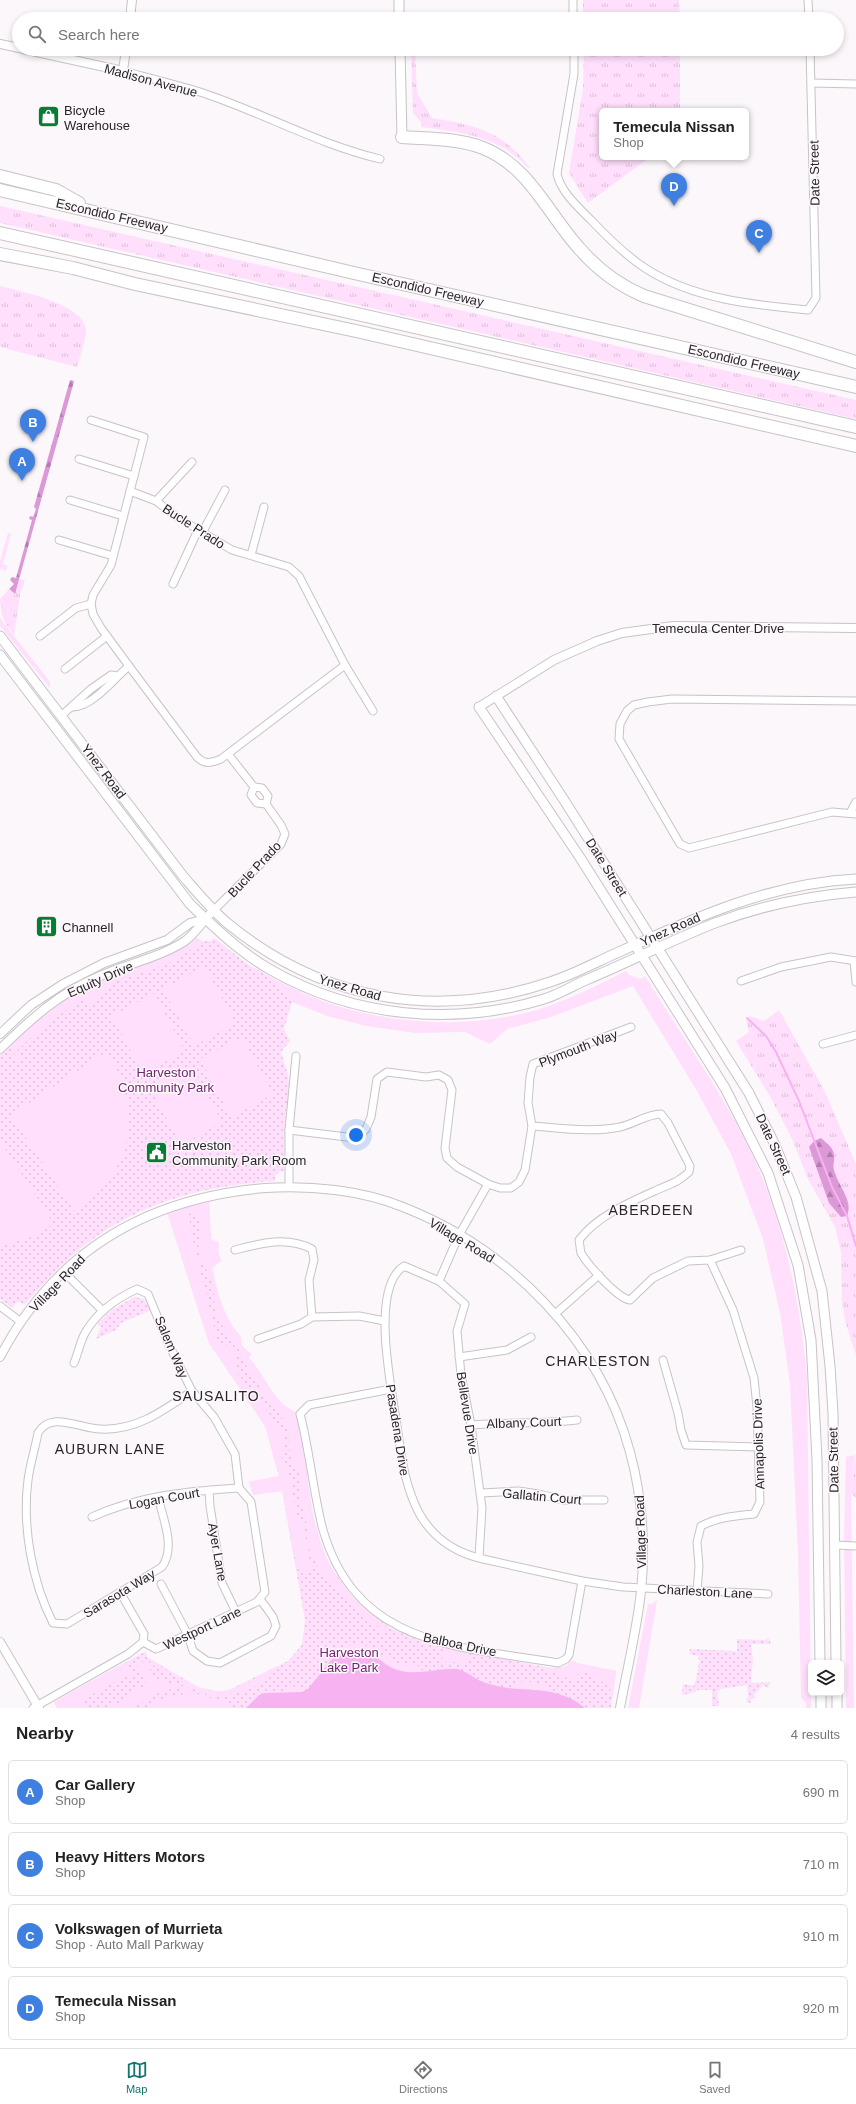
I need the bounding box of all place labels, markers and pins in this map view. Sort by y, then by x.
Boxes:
place label: Bicycle Warehouse [64,103,130,133]
shop icon: Bicycle Warehouse [35,104,61,130]
pin: D [661,173,687,206]
pin: C [746,220,772,253]
pin: B [20,409,46,442]
pin: A [9,448,35,481]
building icon: Channell [34,914,60,940]
place label: Channell [62,920,113,935]
place label: Harveston Community Park Room [172,1138,306,1168]
public building icon: Harveston Community Park Room [144,1139,170,1165]

